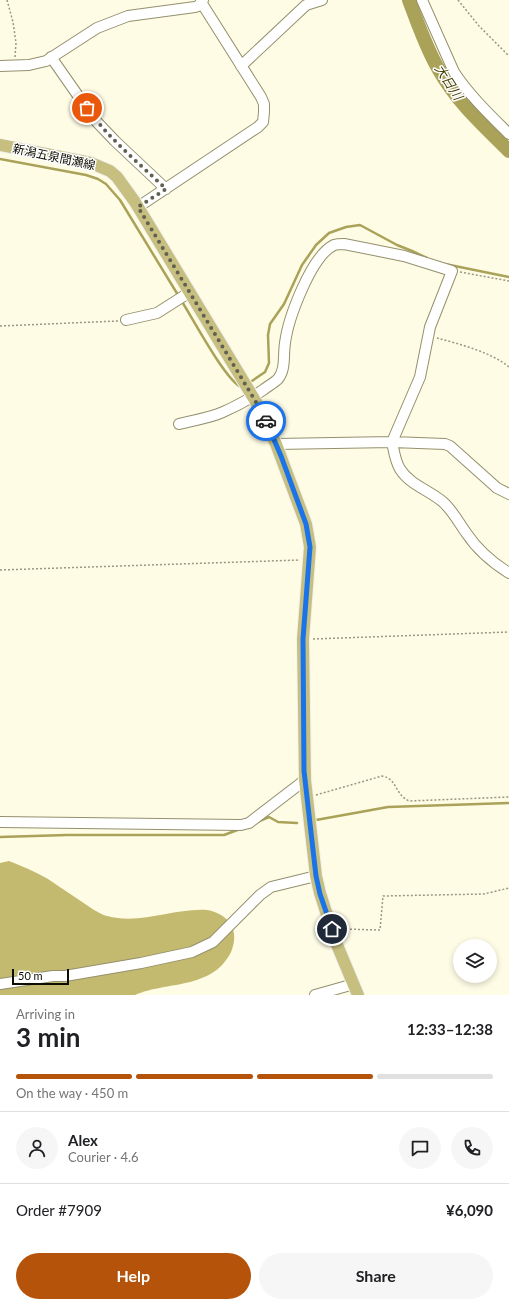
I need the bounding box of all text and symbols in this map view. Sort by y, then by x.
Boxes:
water label: 大日川 [432,61,467,104]
pin [70,91,104,125]
icon: bag [76,97,98,119]
street label: 新潟五泉間瀬線 [11,140,97,173]
courier [246,401,286,441]
icon: car [255,410,277,432]
pin [315,912,349,946]
icon: home [321,918,343,940]
map controls [453,939,497,983]
button: layers [453,939,497,983]
scale bar [12,967,69,986]
text: 50 m [18,969,43,982]
text: Arriving in [16,1006,75,1022]
text: 12:33–12:38 [407,1020,493,1038]
text: 3 min [16,1021,80,1053]
text: On the way · 450 m [16,1085,128,1101]
button: person [16,1127,58,1169]
button: chat [399,1127,441,1169]
button: phone [451,1127,493,1169]
text: Alex [68,1131,98,1149]
text: Courier · 4.6 [68,1149,139,1165]
text: Order #7909 [16,1201,102,1219]
text: ¥6,090 [446,1201,493,1219]
button: Help [16,1253,251,1299]
button: Share [259,1253,493,1299]

